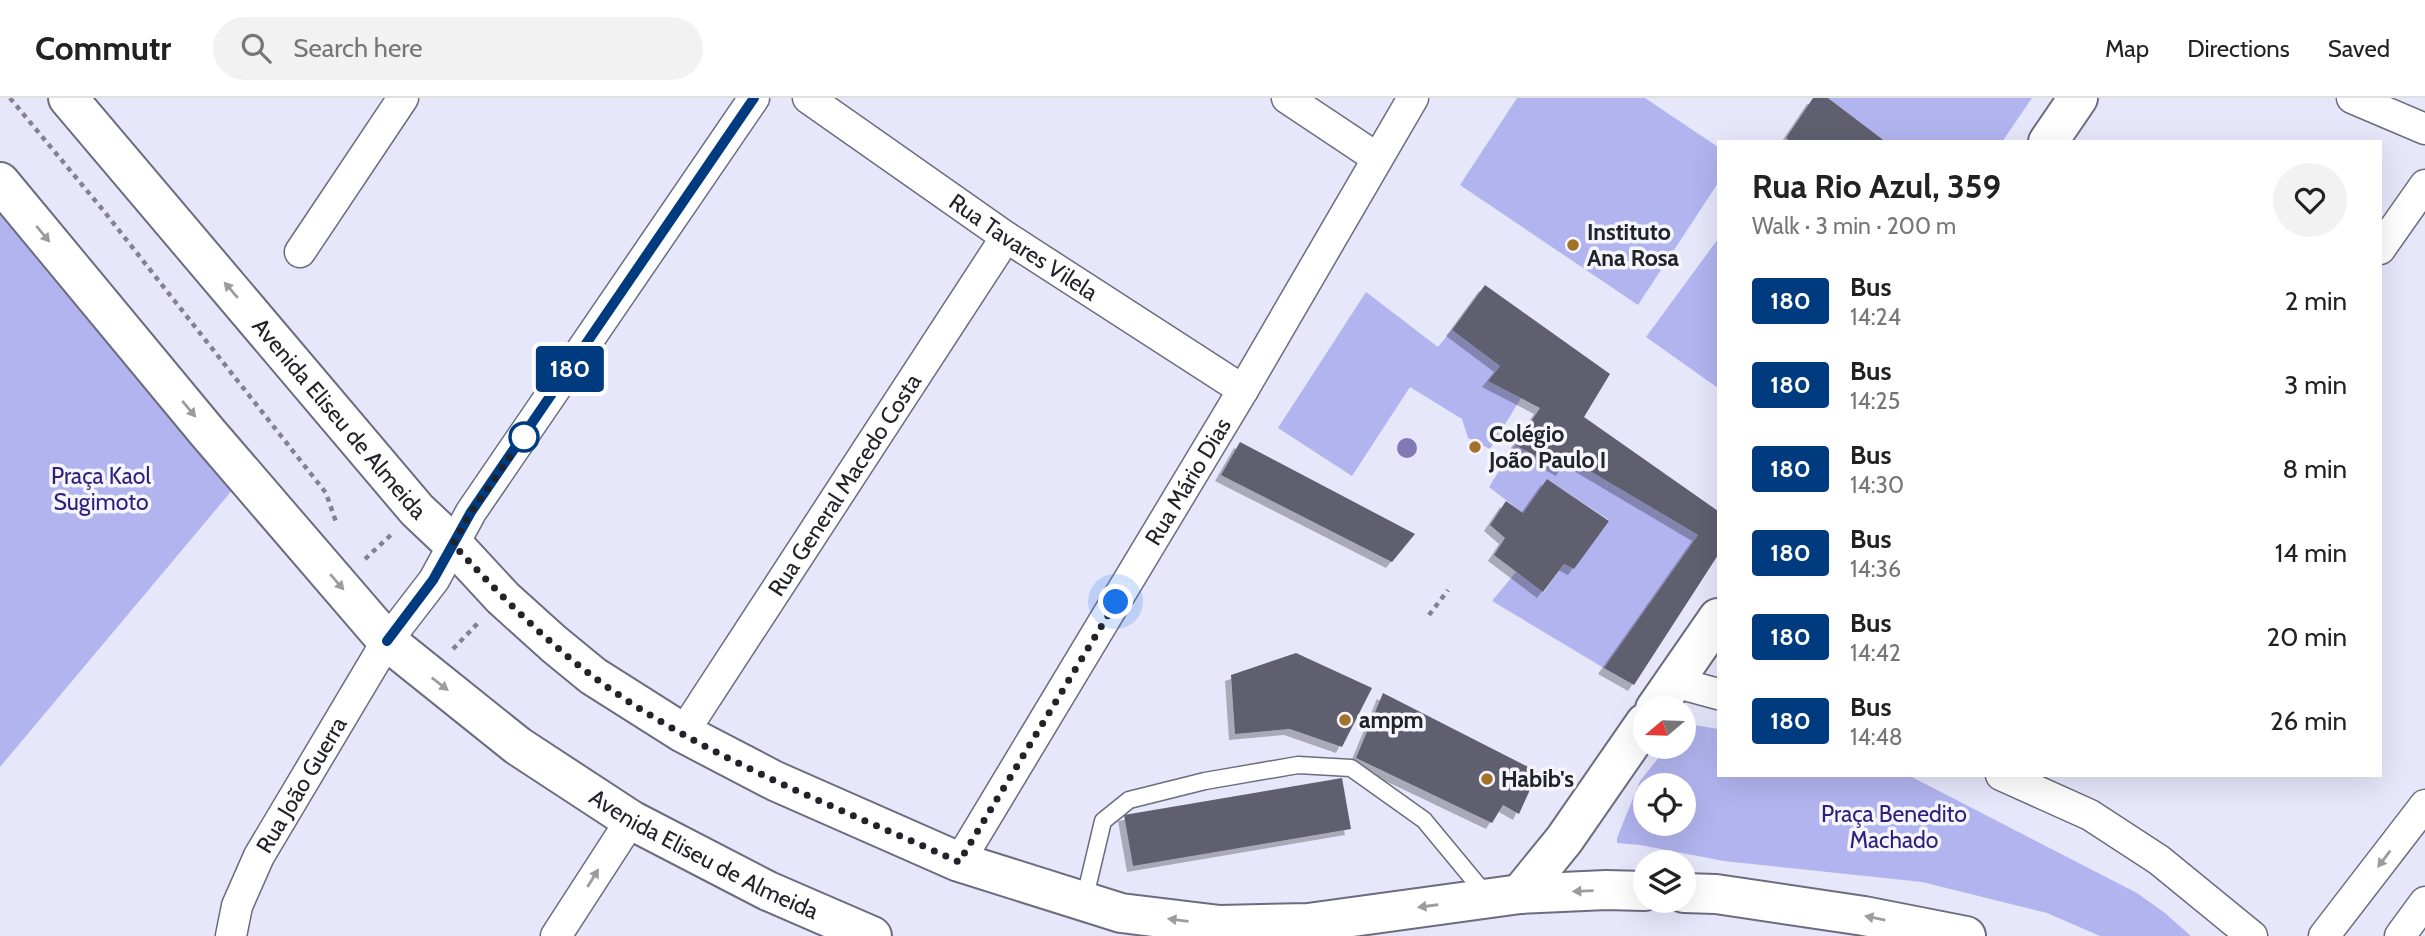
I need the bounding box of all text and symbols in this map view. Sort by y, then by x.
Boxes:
search box [213,17,703,80]
text: Commutr [35,28,171,68]
icon: search [237,29,275,67]
text: Search here [293,32,422,64]
text: Map [2105,34,2149,63]
text: Directions [2187,34,2290,63]
text: Saved [2328,34,2390,63]
button: heart [2273,163,2347,237]
text: Rua Rio Azul, 359 [1752,166,2001,206]
street label: Rua Tavares Vilela [944,187,1103,306]
text: Walk · 3 min · 200 m [1752,212,1956,240]
place label: Instituto Ana Rosa [1587,218,1679,272]
one-way arrow [36,225,51,243]
marker: Instituto Ana Rosa [1565,237,1581,253]
text: Bus [1850,271,1891,303]
one-way arrow [224,281,239,298]
text: 2 min [2285,285,2347,317]
text: 180 [1770,286,1811,315]
text: 14:24 [1850,303,1901,331]
street label: Avenida Eliseu de Almeida [247,312,432,525]
line badge: 180 [530,346,610,392]
text: 180 [550,354,590,383]
text: Bus [1850,355,1891,387]
street label: Rua General Macedo Costa [762,369,927,601]
text: 3 min [2284,369,2347,401]
text: 180 [1770,370,1811,399]
text: 14:25 [1850,387,1900,415]
one-way arrow [181,400,196,418]
street label: Rua Mário Dias [1139,413,1237,550]
place label: Colégio João Paulo I [1488,420,1606,474]
unlabelled marker [509,422,539,452]
marker: Colégio João Paulo I [1467,439,1483,455]
text: Bus [1850,439,1891,471]
text: 8 min [2283,453,2347,485]
text: 180 [1770,454,1811,483]
park label: Praça Kaol Sugimoto [51,462,152,516]
text: 14:30 [1850,471,1904,499]
text: Bus [1850,523,1891,555]
text: 14 min [2275,537,2347,569]
text: 180 [1770,538,1811,567]
text: 14:36 [1850,555,1901,583]
one-way arrow [329,573,344,590]
your location [1098,584,1133,619]
text: Bus [1850,607,1891,639]
text: 20 min [2267,621,2347,653]
text: 180 [1770,622,1811,651]
text: 14:42 [1850,639,1901,667]
one-way arrow [430,677,448,692]
text: Bus [1850,691,1891,723]
north arrow [1633,696,1696,760]
map controls [1633,696,1696,913]
text: 26 min [2270,705,2347,737]
place label: ampm [1359,706,1424,734]
text: 180 [1770,706,1811,735]
street label: Rua João Guerra [250,712,353,858]
marker: ampm [1337,712,1353,728]
text: 14:48 [1850,723,1903,751]
place label: Habib's [1501,765,1574,793]
marker: Habib's [1479,771,1495,787]
button: locate [1633,773,1696,836]
street label: Avenida Eliseu de Almeida [584,783,823,925]
park label: Praça Benedito Machado [1821,800,1967,854]
button: layers [1633,850,1696,913]
one-way arrow [2377,850,2391,868]
one-way arrow [586,869,599,888]
one-way arrow [1571,886,1593,897]
one-way arrow [1417,901,1439,912]
one-way arrow [1864,913,1886,924]
one-way arrow [1167,914,1189,925]

